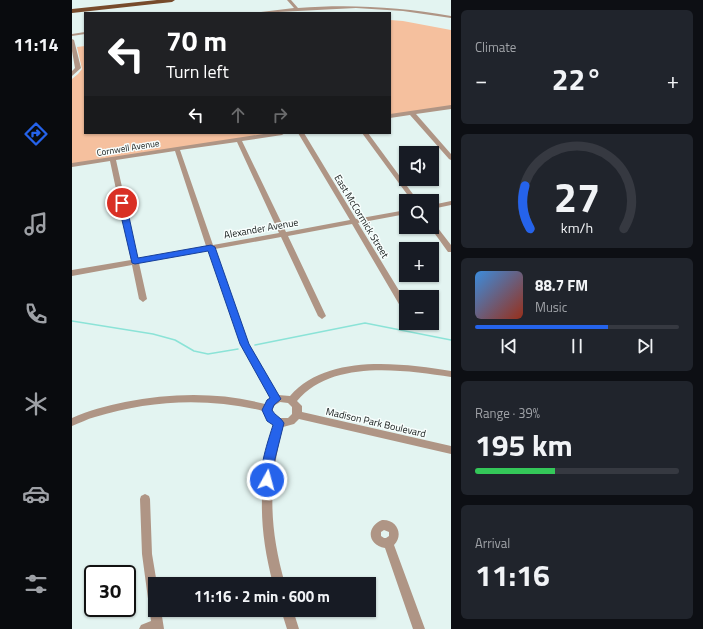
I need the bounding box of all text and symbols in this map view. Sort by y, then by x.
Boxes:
text: 70 m [166,19,227,62]
icon: left [100,28,152,80]
text: 11:14 [14,31,58,58]
text: Climate [475,37,516,57]
text: 22° [552,56,602,102]
text: Turn left [166,58,229,85]
text: − [475,63,487,97]
text: + [667,63,679,97]
icon: left [185,104,207,126]
icon: ahead [227,104,249,126]
icon: right [269,104,291,126]
icon: directions [22,120,50,148]
street label: Cornwell Avenue [96,136,161,159]
map controls [399,146,439,330]
button: sound [399,146,439,186]
text: 27 [554,164,600,227]
street label: East McCormick Street [331,172,393,261]
pin [105,186,139,220]
icon: arrive [111,192,133,214]
button: search [399,194,439,234]
icon: music [22,210,50,238]
street label: Alexander Avenue [223,215,300,242]
text: km/h [561,216,593,238]
button: + [399,242,439,282]
text: 88.7 FM [535,274,588,297]
button: − [399,290,439,330]
text: Music [535,297,567,317]
icon: phone [22,300,50,328]
icon: previous [498,335,520,357]
icon: pause [566,335,588,357]
icon: next [634,335,656,357]
icon: climate [22,390,50,418]
text: Range · 39% [475,403,540,423]
street label: Madison Park Boulevard [324,404,427,441]
text: 195 km [475,422,573,468]
position arrow [246,459,288,501]
icon: car [22,480,50,508]
text: Arrival [475,533,510,553]
text: 11:16 [475,552,550,598]
speed limit sign: 30 [84,565,136,617]
icon: filters [22,570,50,598]
text: 11:16 · 2 min · 600 m [194,585,330,608]

